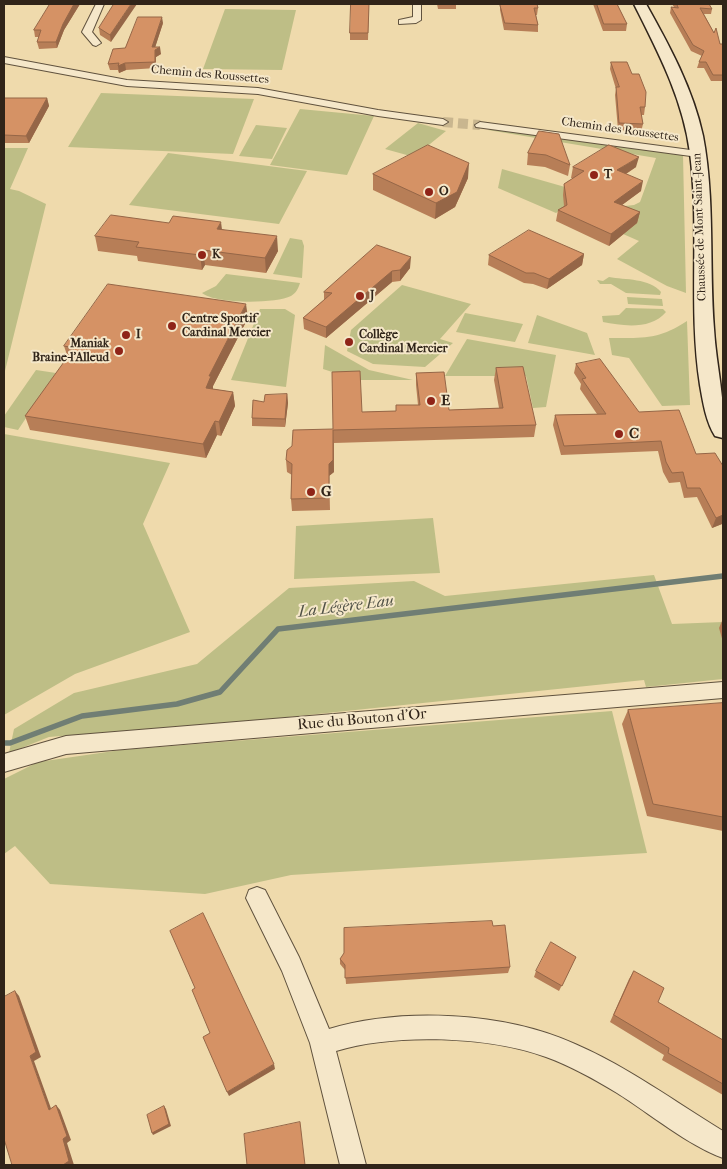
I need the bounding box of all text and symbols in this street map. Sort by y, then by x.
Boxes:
street label: Chemin des Roussettes [150,63,270,87]
street label: Chemin des Roussettes [560,115,680,145]
street label: Chaussée de Mont Saint-Jean [690,153,710,301]
place label: T [604,168,612,182]
marker: T [588,169,600,181]
place label: O [439,185,449,199]
marker: O [423,186,435,198]
place label: K [212,248,221,262]
marker: K [196,249,208,261]
place label: J [370,289,375,303]
marker: J [354,290,366,302]
place label: Centre Sportif Cardinal Mercier [182,312,271,340]
marker: Centre Sportif Cardinal Mercier [166,320,178,332]
place label: I [136,328,141,342]
place label: Collège Cardinal Mercier [359,328,448,356]
marker: I [120,329,132,341]
marker: Collège Cardinal Mercier [343,336,355,348]
place label: Maniak Braine-l'Alleud [32,337,109,365]
marker: Maniak Braine-l'Alleud [113,345,125,357]
place label: E [441,392,450,410]
marker: E [425,395,437,407]
place label: C [629,425,639,443]
marker: C [613,428,625,440]
place label: G [321,483,332,501]
marker: G [305,486,317,498]
water label: La Légère Eau [297,592,395,622]
street label: Rue du Bouton d'Or [297,705,427,735]

